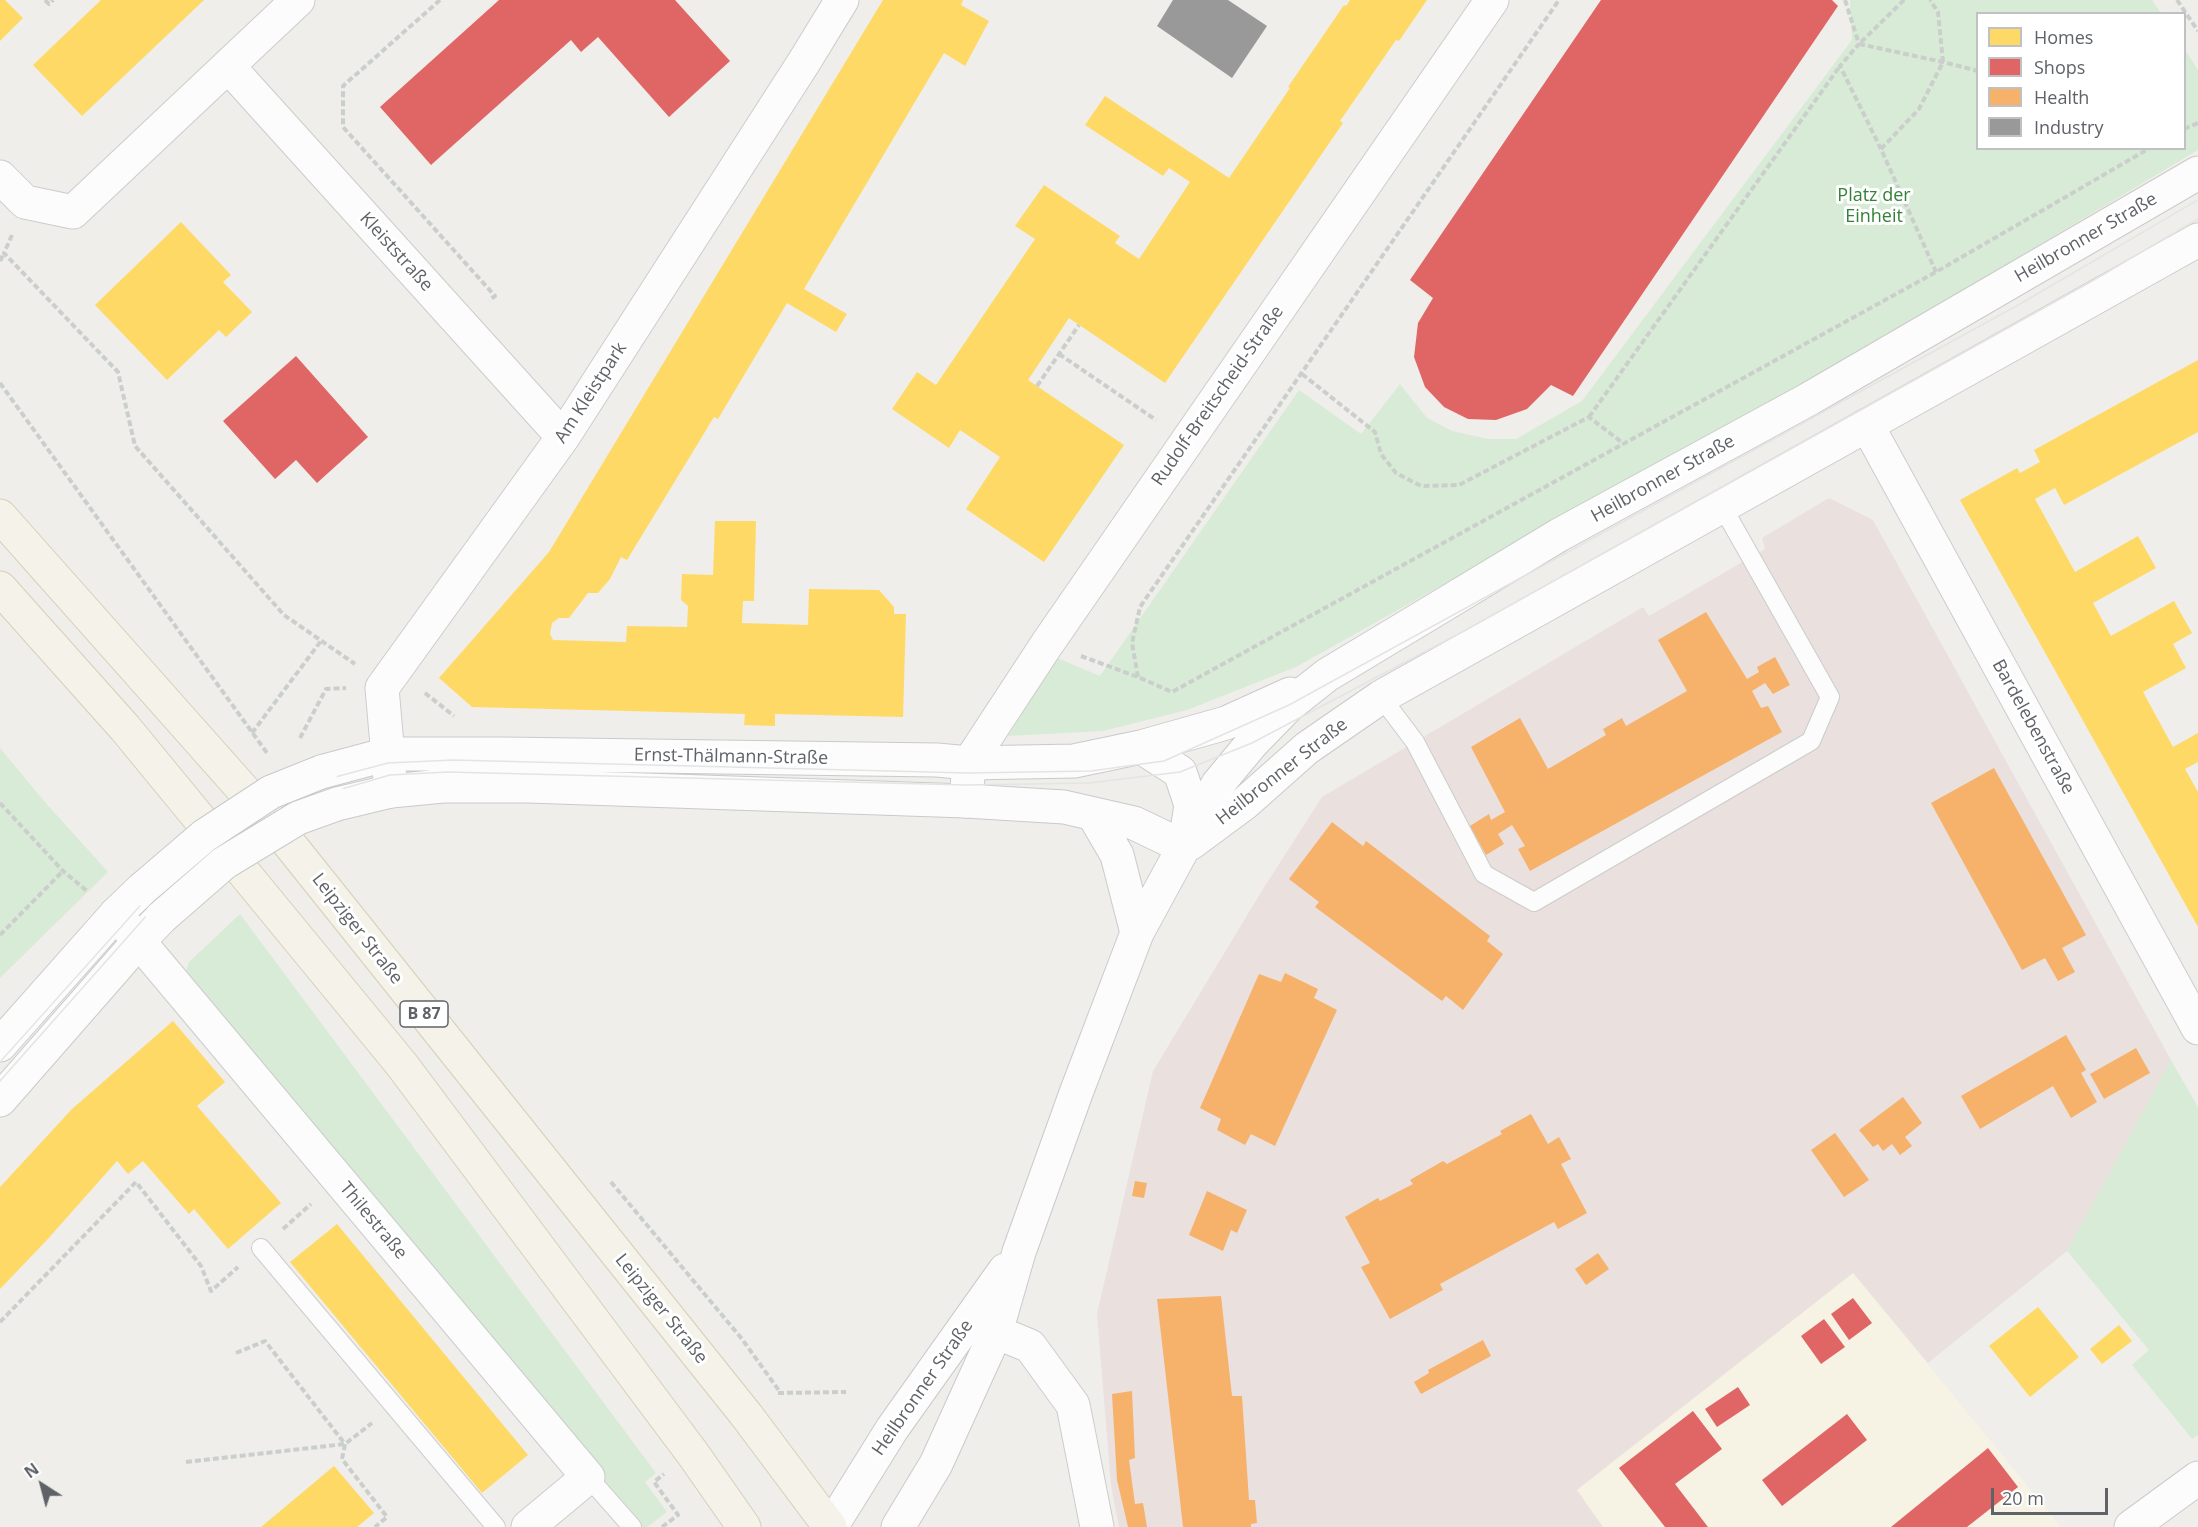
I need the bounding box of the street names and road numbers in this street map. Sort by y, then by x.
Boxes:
street label: Heilbronner Straße [2011,188,2161,288]
street label: Kleiststraße [355,208,437,296]
street label: Rudolf-Breitscheid-Straße [1147,302,1289,490]
street label: Am Kleistpark [550,339,632,447]
street label: Heilbronner Straße [1587,431,1739,527]
street label: Bardelebenstraße [1987,656,2079,798]
street label: Heilbronner Straße [1212,714,1352,830]
street label: Ernst-Thälmann-Straße [634,745,828,769]
street label: Leipziger Straße [307,869,407,989]
road number: B 87 [400,1001,448,1027]
street label: Thilestraße [335,1178,411,1264]
street label: Leipziger Straße [610,1250,712,1368]
street label: Heilbronner Straße [868,1316,978,1460]

